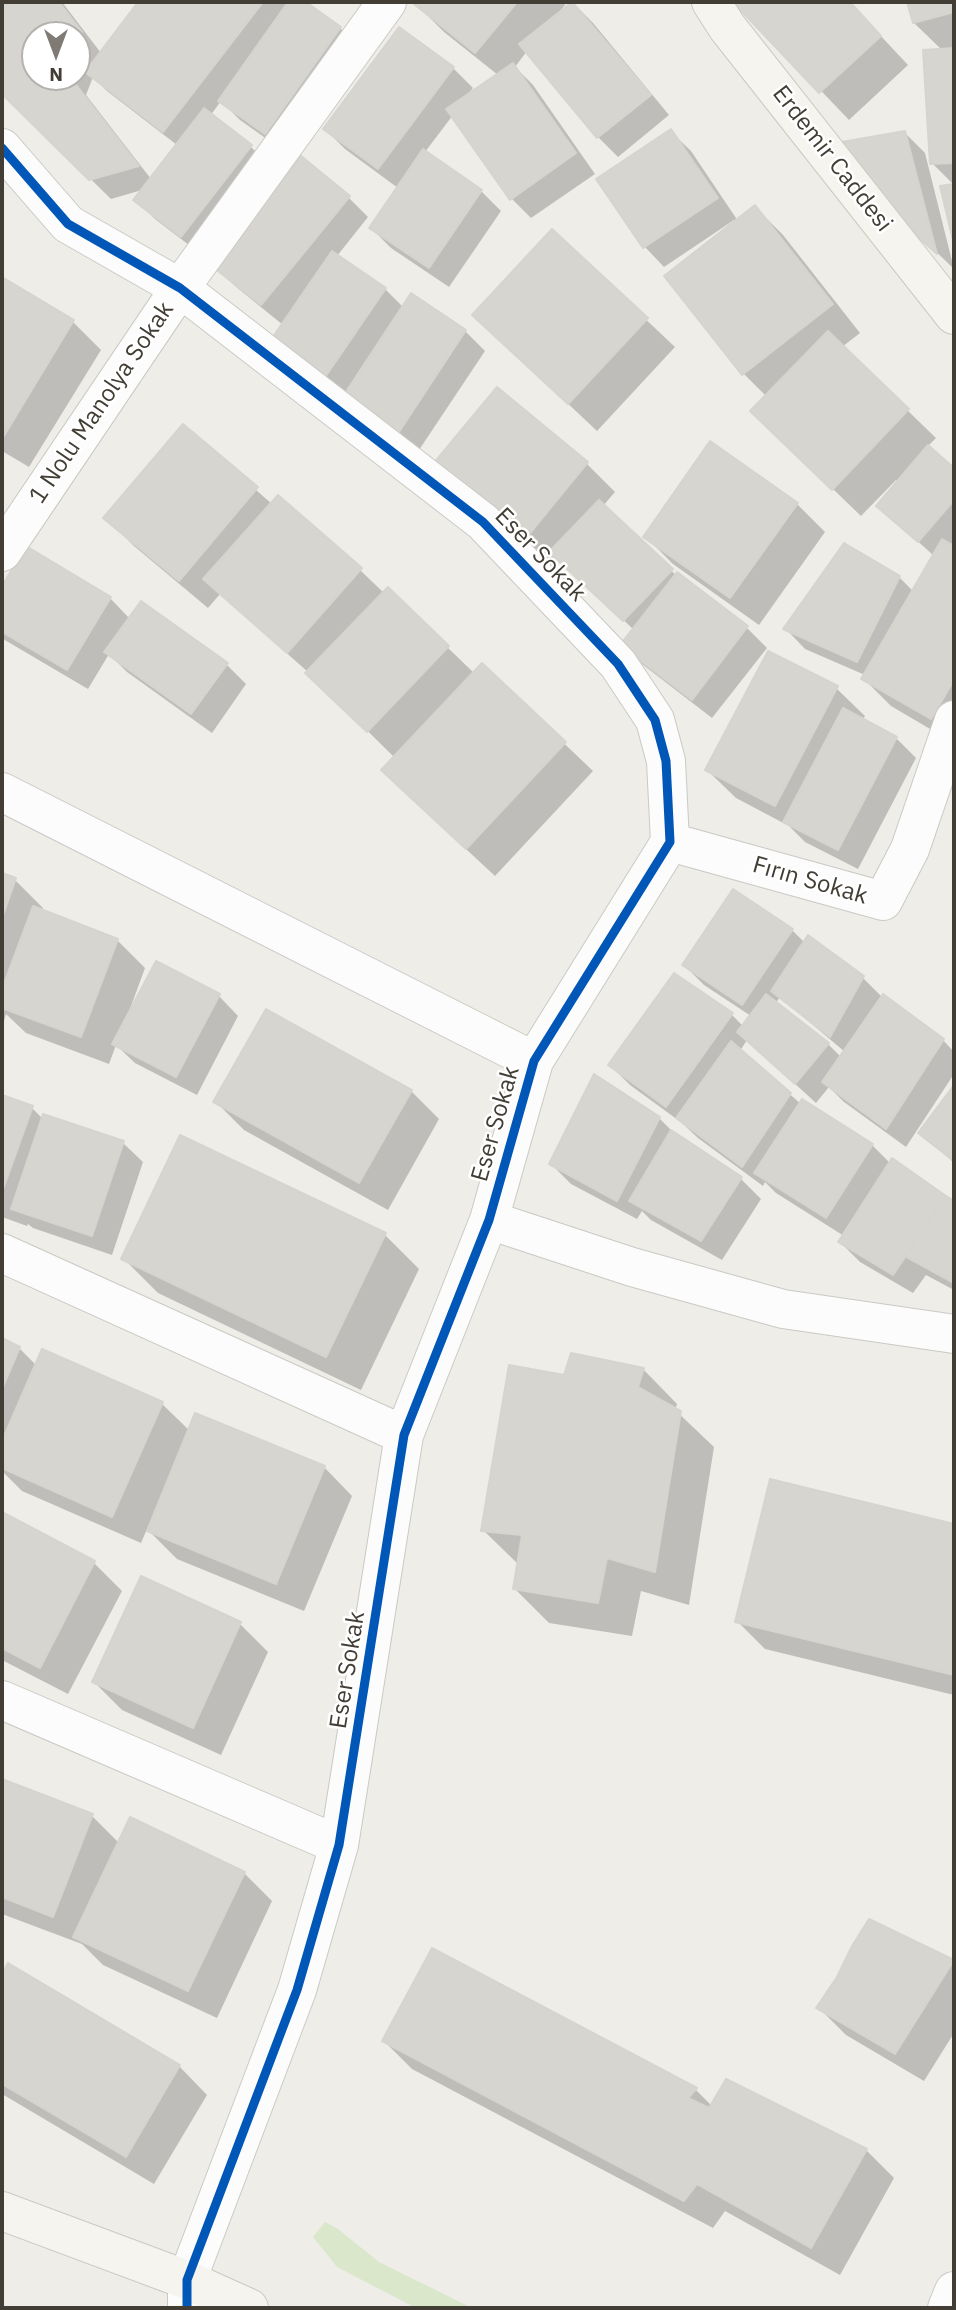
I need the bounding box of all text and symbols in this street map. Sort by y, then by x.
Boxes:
north arrow [21,21,91,91]
text: N [49,63,63,87]
street label: Erdemir Caddesi [766,80,898,238]
street label: 1 Nolu Manolya Sokak [24,297,180,509]
street label: Eser Sokak [488,502,592,608]
street label: Fırın Sokak [749,851,871,911]
street label: Eser Sokak [466,1063,526,1185]
street label: Eser Sokak [324,1609,372,1731]

